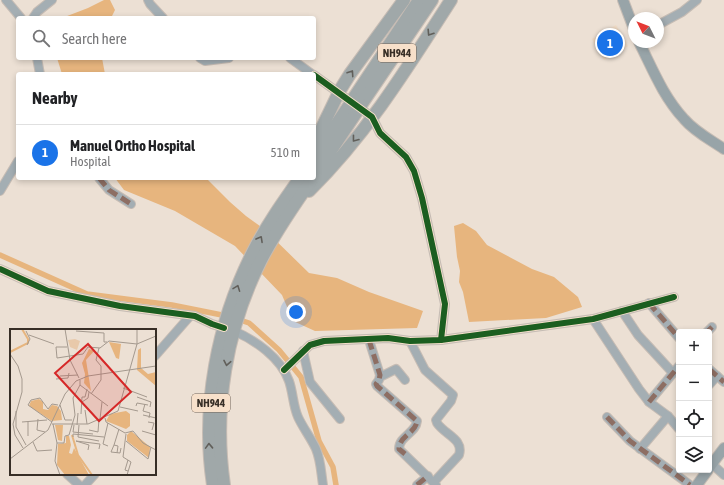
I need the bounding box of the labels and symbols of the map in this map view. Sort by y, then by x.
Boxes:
north arrow [628,12,664,48]
pin: 1 [597,28,623,58]
one-way arrow [427,29,435,36]
road number: NH944 [378,44,416,62]
one-way arrow [346,70,353,77]
one-way arrow [353,134,360,141]
one-way arrow [256,235,263,243]
one-way arrow [232,285,240,292]
your location [286,302,306,322]
inset map [10,329,156,475]
one-way arrow [223,360,231,367]
road number: NH944 [192,394,230,412]
one-way arrow [205,443,214,449]

